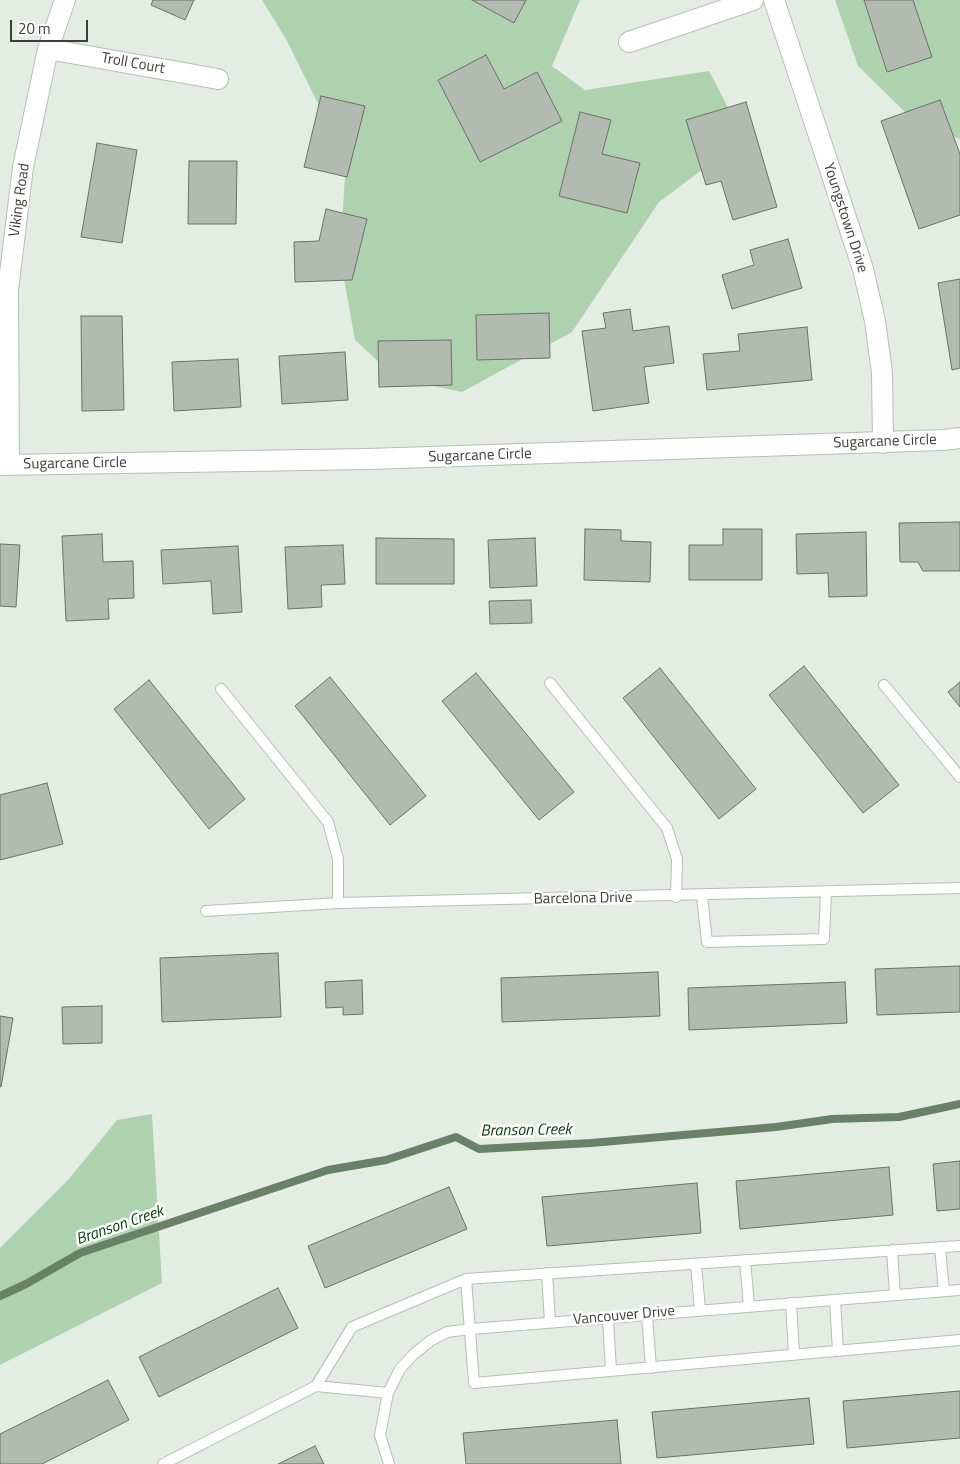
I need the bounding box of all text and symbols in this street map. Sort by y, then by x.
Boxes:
scale bar [12,10,90,42]
text: 20 m [18,17,51,40]
street label: Troll Court [100,50,166,78]
street label: Youngstown Drive [819,161,871,275]
street label: Viking Road [6,162,34,238]
street label: Sugarcane Circle [833,431,937,453]
street label: Sugarcane Circle [428,445,532,467]
street label: Sugarcane Circle [23,454,127,474]
street label: Barcelona Drive [533,889,633,909]
water label: Branson Creek [480,1121,572,1141]
water label: Branson Creek [74,1202,166,1250]
street label: Vancouver Drive [572,1303,676,1329]

